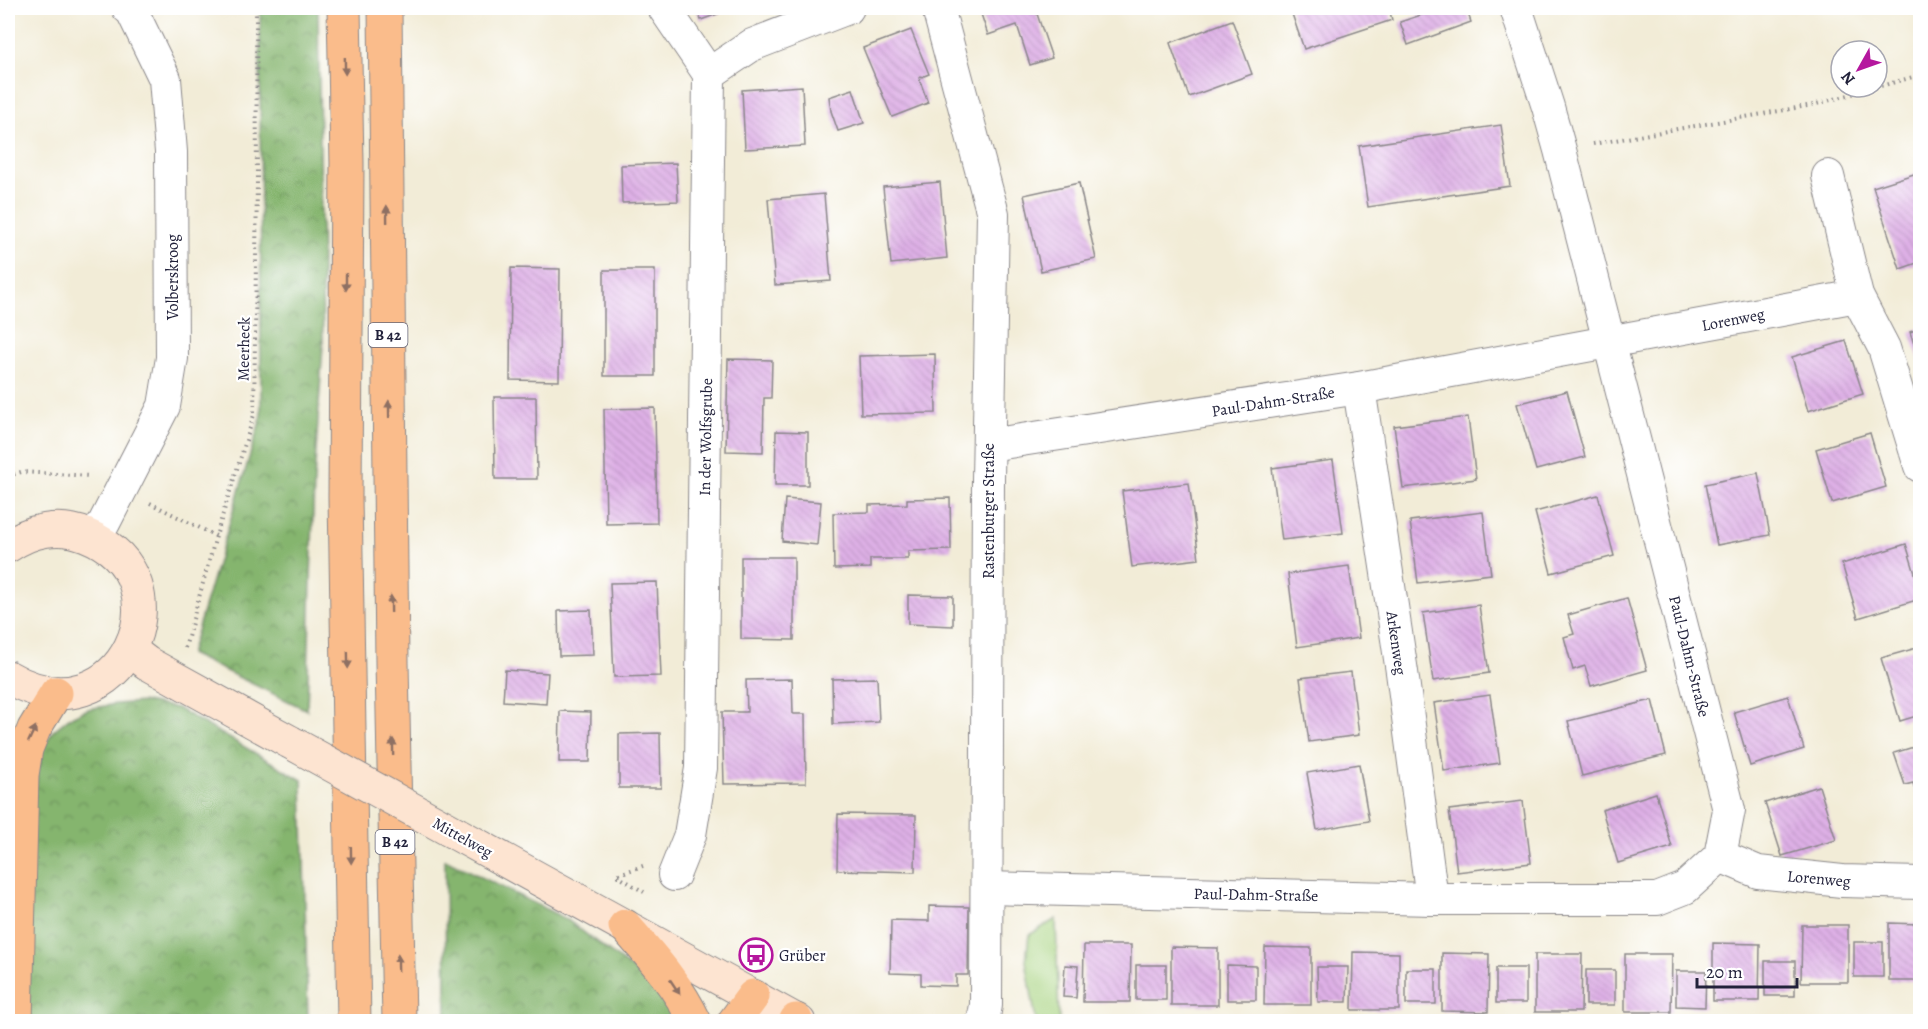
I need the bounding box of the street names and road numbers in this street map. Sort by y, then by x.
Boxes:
street label: Volberskroog [162,234,184,321]
street label: Lorenweg [1700,303,1767,337]
street label: Meerheck [232,317,256,381]
road number: B 42 [368,323,408,347]
street label: In der Wolfsgrube [694,378,718,496]
street label: Paul-Dahm-Straße [1210,381,1336,423]
street label: Rastenburger Straße [978,443,1000,579]
street label: Paul-Dahm-Straße [1663,593,1715,719]
street label: Arkenweg [1380,609,1411,677]
street label: Mittelweg [428,812,497,863]
road number: B 42 [376,830,414,854]
street label: Lorenweg [1786,865,1852,893]
street label: Paul-Dahm-Straße [1194,883,1318,907]

